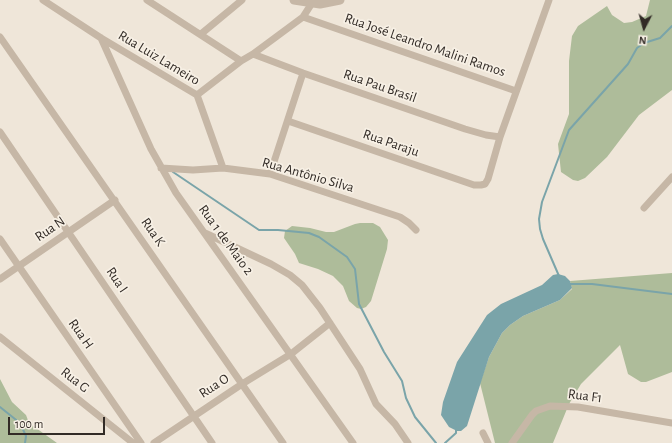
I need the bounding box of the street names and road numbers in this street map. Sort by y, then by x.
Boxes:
street label: Rua José Leandro Malini Ramos [342,10,508,80]
street label: Rua Luiz Lameiro [115,27,203,89]
street label: Rua Pau Brasil [341,66,419,106]
street label: Rua Paraju [361,126,421,160]
street label: Rua Antônio Silva [260,154,356,196]
street label: Rua 1 de Maio 2 [195,202,257,278]
street label: Rua N [32,213,68,245]
street label: Rua K [137,214,169,250]
street label: Rua I [102,264,132,296]
street label: Rua H [65,316,97,352]
street label: Rua G [57,364,93,396]
street label: Rua O [196,370,232,402]
street label: Rua F1 [567,386,603,406]

